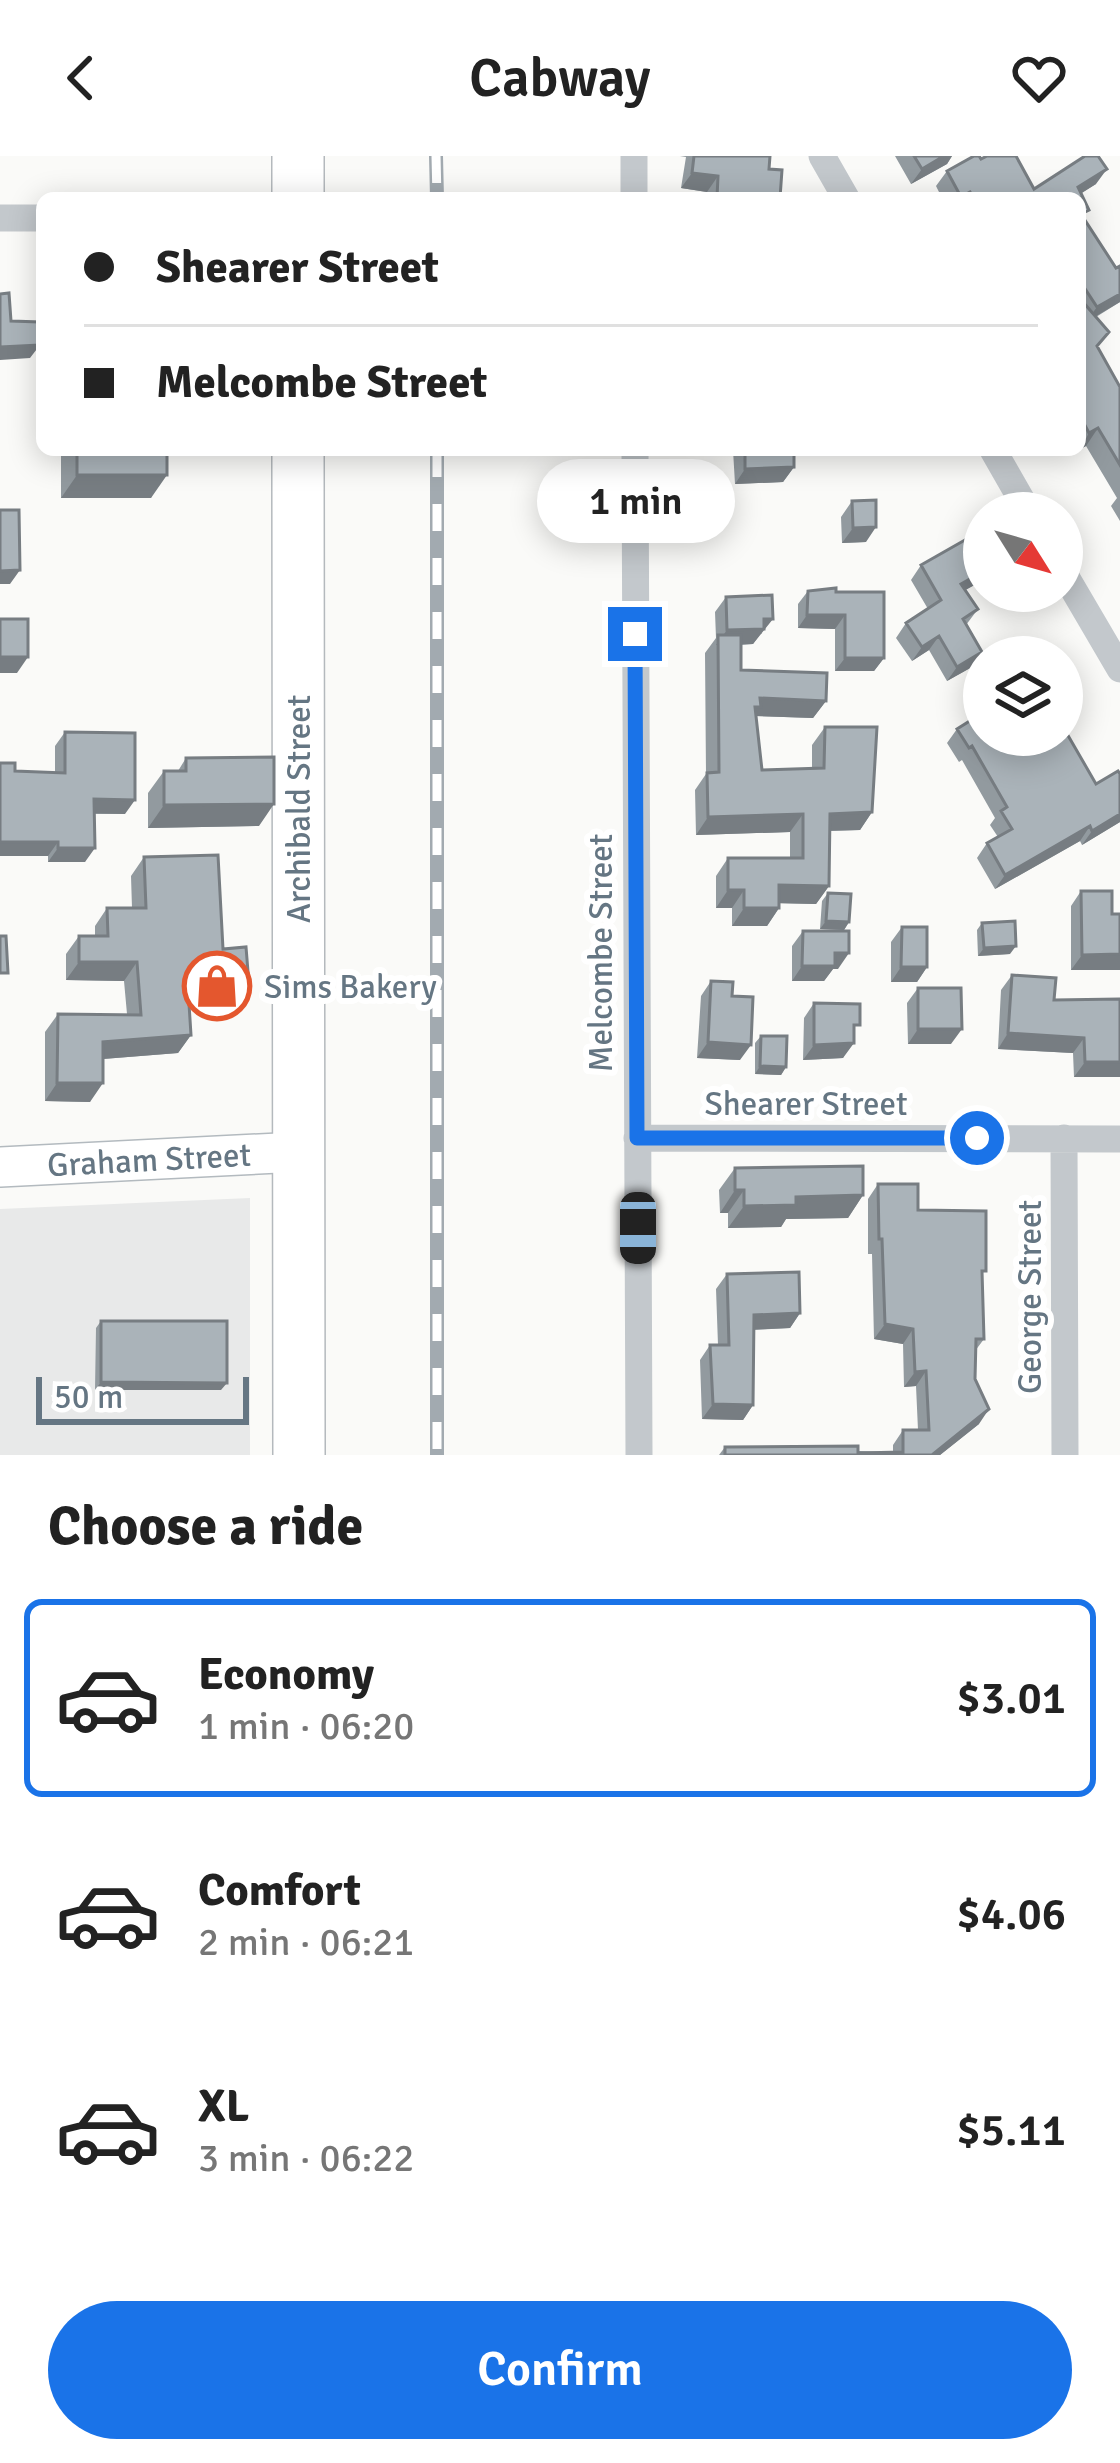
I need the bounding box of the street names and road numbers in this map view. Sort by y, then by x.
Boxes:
street label: Archibald Street [279,695,320,923]
street label: Melcombe Street [581,834,622,1072]
street label: Shearer Street [705,1084,907,1125]
street label: Graham Street [46,1135,252,1186]
street label: George Street [1010,1200,1051,1394]

